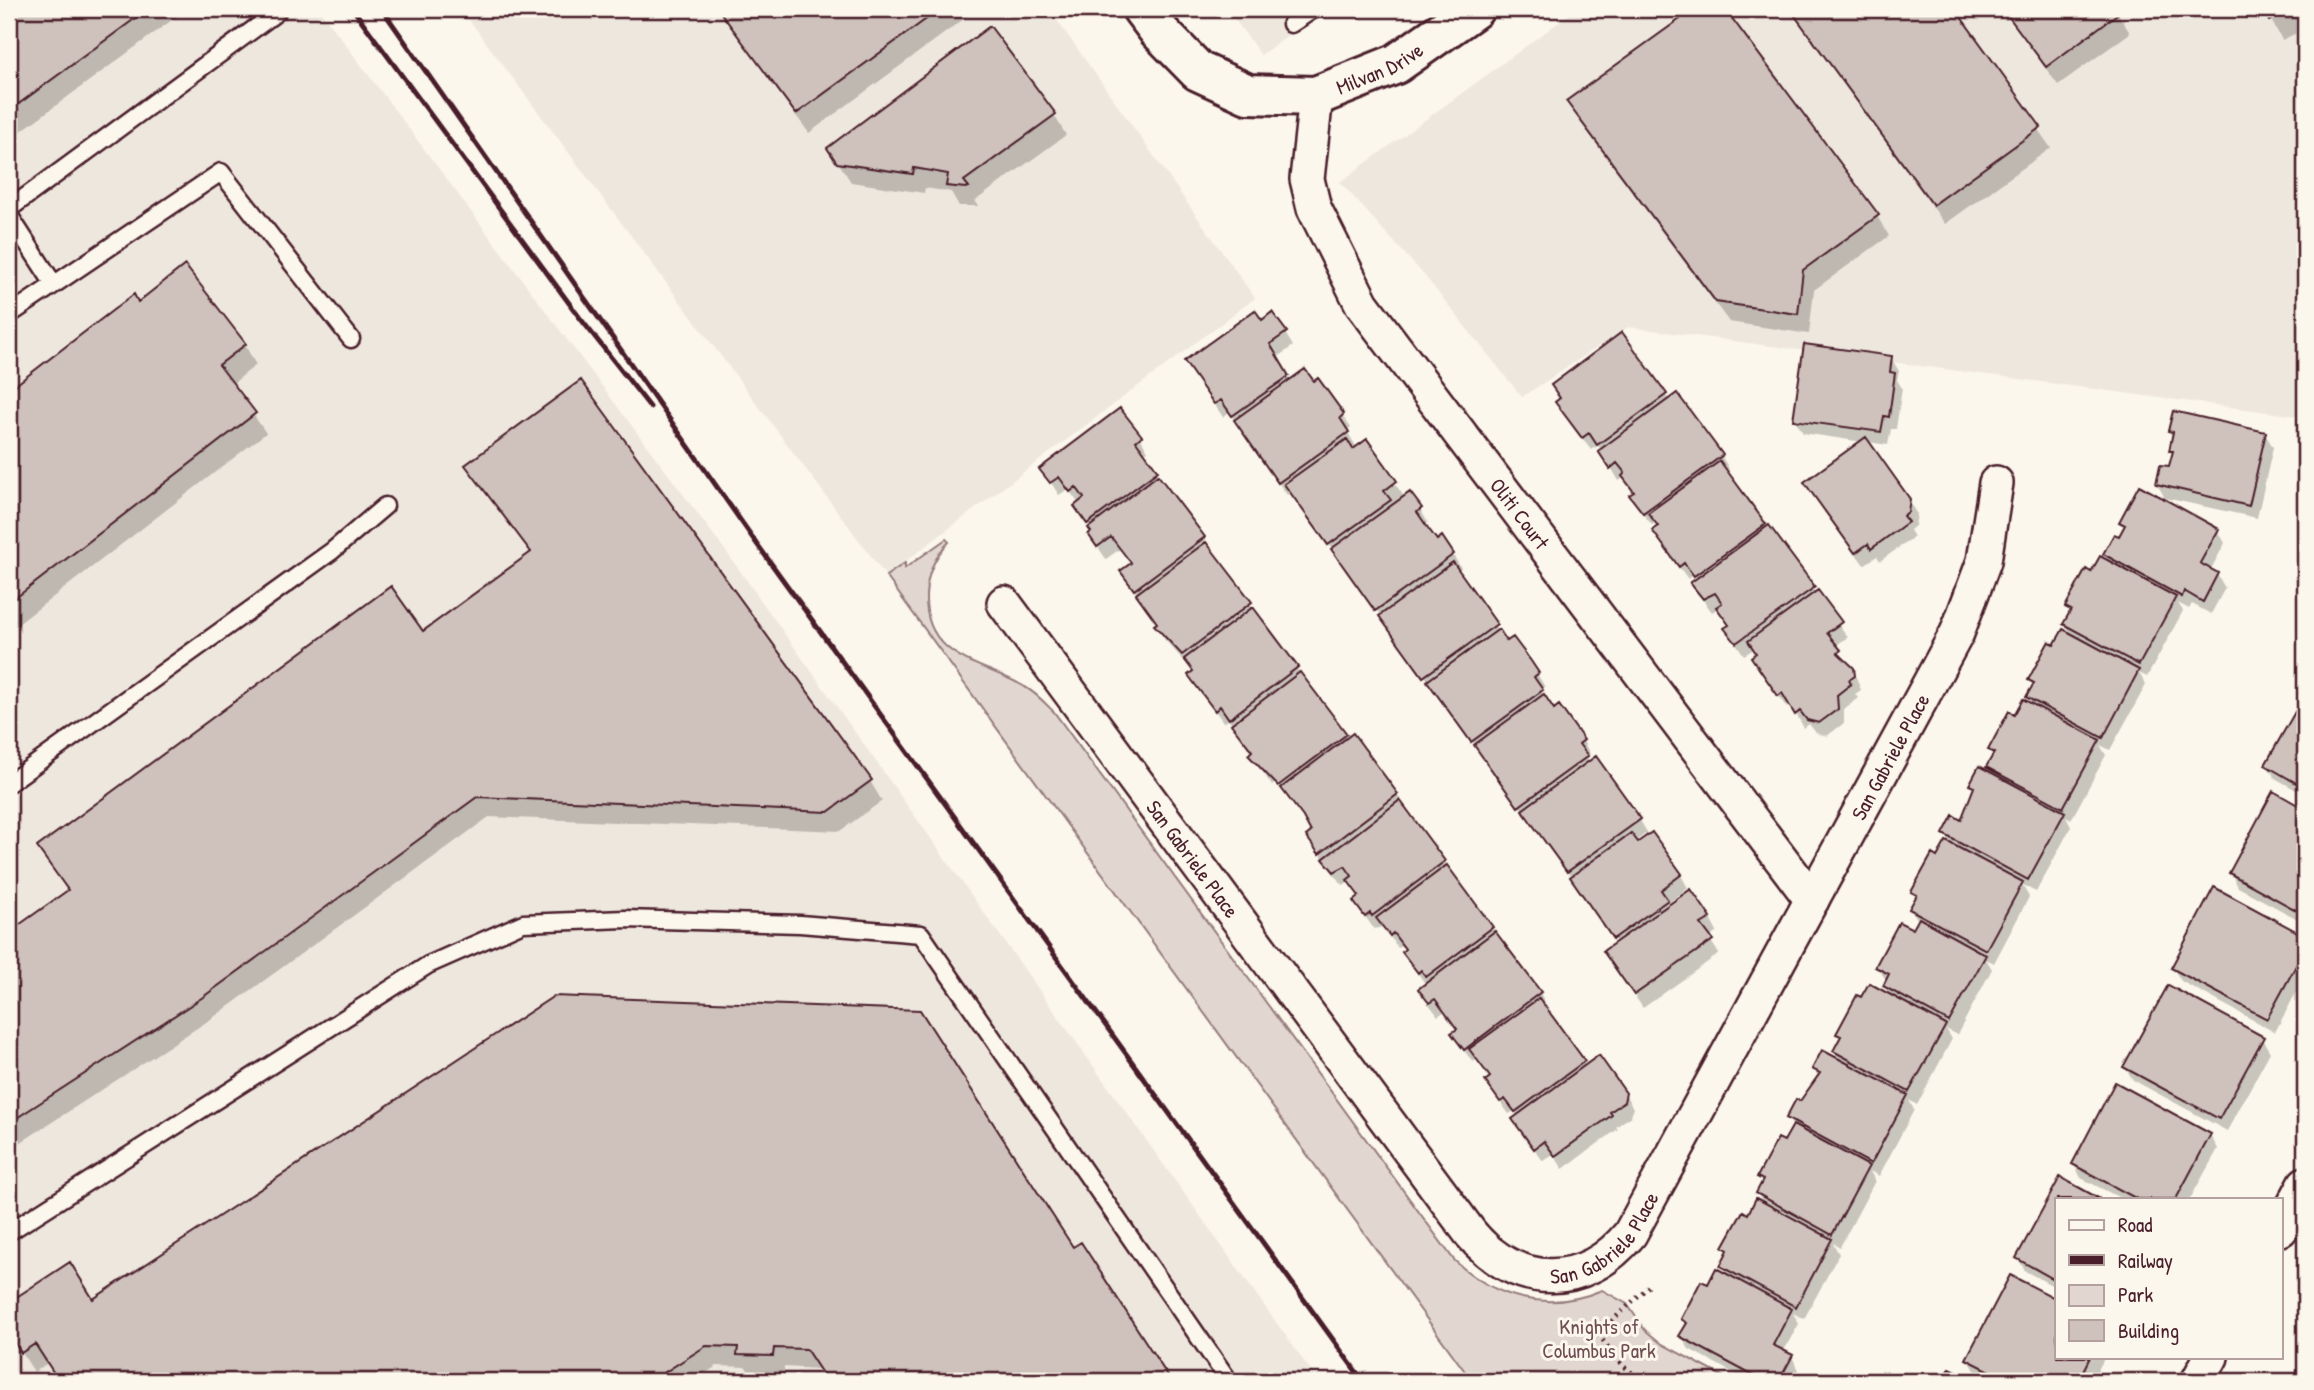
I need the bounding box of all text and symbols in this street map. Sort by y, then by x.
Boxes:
street label: Milvan Drive [1332,35,1429,101]
street label: Oliti Court [1484,472,1557,556]
street label: San Gabriele Place [1844,688,1936,825]
street label: San Gabriele Place [1140,794,1246,923]
street label: San Gabriele Place [1549,1186,1665,1290]
legend [2055,1198,2282,1358]
text: Road [2118,1210,2152,1239]
text: Railway [2118,1246,2173,1275]
text: Park [2118,1280,2153,1309]
park label: Knights of Columbus Park [1542,1312,1656,1365]
text: Building [2118,1316,2179,1345]

